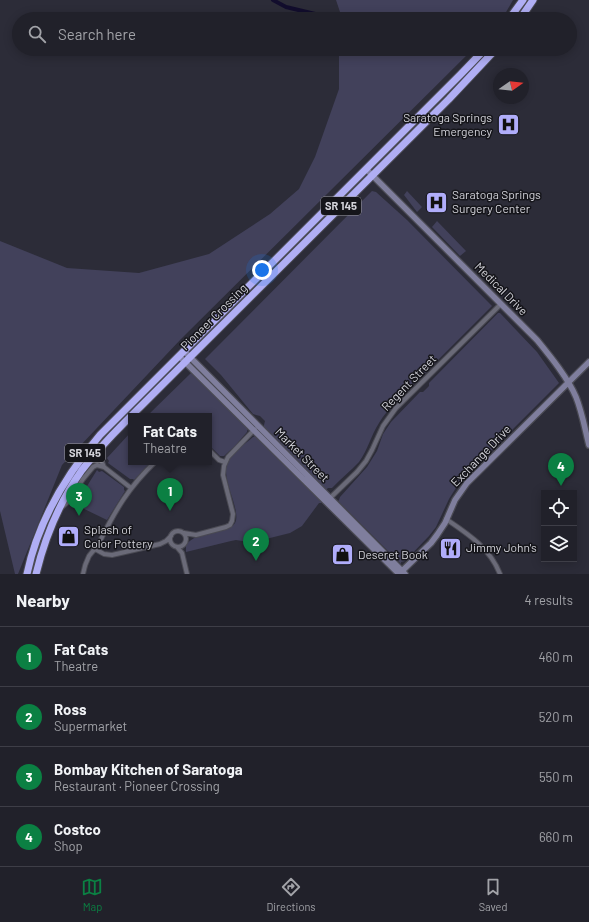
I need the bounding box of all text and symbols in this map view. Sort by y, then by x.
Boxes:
search box [12,12,577,56]
icon: search [26,23,48,45]
text: Search here [58,25,136,43]
north arrow [493,68,529,104]
place label: Saratoga Springs Emergency [403,110,492,138]
hospital icon: Saratoga Springs Emergency [495,112,521,138]
place label: Saratoga Springs Surgery Center [452,187,541,215]
hospital icon: Saratoga Springs Surgery Center [424,189,450,215]
road number: SR 145 [321,197,361,215]
street label: Medical Drive [472,259,531,318]
your location [252,260,272,280]
street label: Pioneer Crossing [177,280,249,352]
street label: Regent Street [378,351,439,413]
popup [128,413,212,465]
text: Fat Cats [143,422,197,440]
street label: Exchange Drive [447,422,513,489]
street label: Market Street [273,424,333,484]
text: Theatre [143,440,187,456]
road number: SR 145 [65,444,105,462]
pin: 4 [548,453,574,486]
pin: 1 [157,478,183,511]
pin: 3 [66,483,92,516]
map controls [541,490,577,562]
button: locate [541,490,577,526]
place label: Splash of Color Pottery [84,522,153,550]
shop icon: Splash of Color Pottery [56,524,82,550]
button: layers [541,526,577,562]
pin: 2 [243,528,269,561]
restaurant icon: Jimmy John's [437,535,463,561]
place label: Jimmy John's [466,540,537,554]
shop icon: Deseret Book [330,542,356,568]
place label: Deseret Book [358,547,428,561]
text: Nearby [16,590,70,610]
text: 4 results [525,592,573,608]
text: Fat Cats [54,640,108,658]
text: 1 [27,649,31,665]
text: 460 m [538,649,573,665]
text: Theatre [54,658,98,674]
text: Ross [54,700,86,718]
text: 2 [25,709,33,725]
text: 520 m [539,709,573,725]
text: Supermarket [54,718,127,734]
text: Bombay Kitchen of Saratoga [54,760,243,778]
text: 3 [25,769,33,785]
text: 550 m [539,769,573,785]
text: Restaurant · Pioneer Crossing [54,778,220,794]
text: Costco [54,820,101,838]
text: 4 [25,829,33,845]
text: 660 m [539,829,573,845]
text: Shop [54,838,83,854]
tab: Map [81,876,103,913]
tab: Directions [266,876,316,913]
tab: Saved [479,876,508,913]

